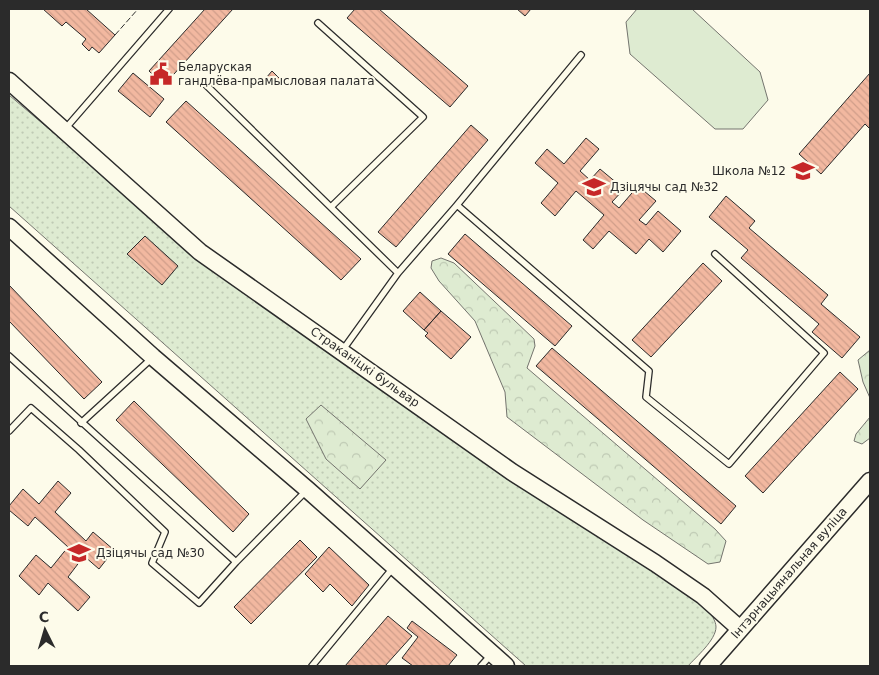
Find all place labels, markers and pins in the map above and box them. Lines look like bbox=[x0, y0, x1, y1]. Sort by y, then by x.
place label: Беларуская гандлёва-прамысловая палата bbox=[178, 60, 375, 88]
public building icon: Беларуская гандлёва-прамысловая палата bbox=[148, 61, 174, 87]
school or university icon: Школа №12 bbox=[790, 158, 816, 184]
place label: Школа №12 bbox=[712, 164, 786, 178]
school or university icon: Дзіцячы сад №32 bbox=[581, 174, 607, 200]
place label: Дзіцячы сад №32 bbox=[610, 180, 719, 194]
school or university icon: Дзіцячы сад №30 bbox=[66, 540, 92, 566]
place label: Дзіцячы сад №30 bbox=[96, 546, 205, 560]

